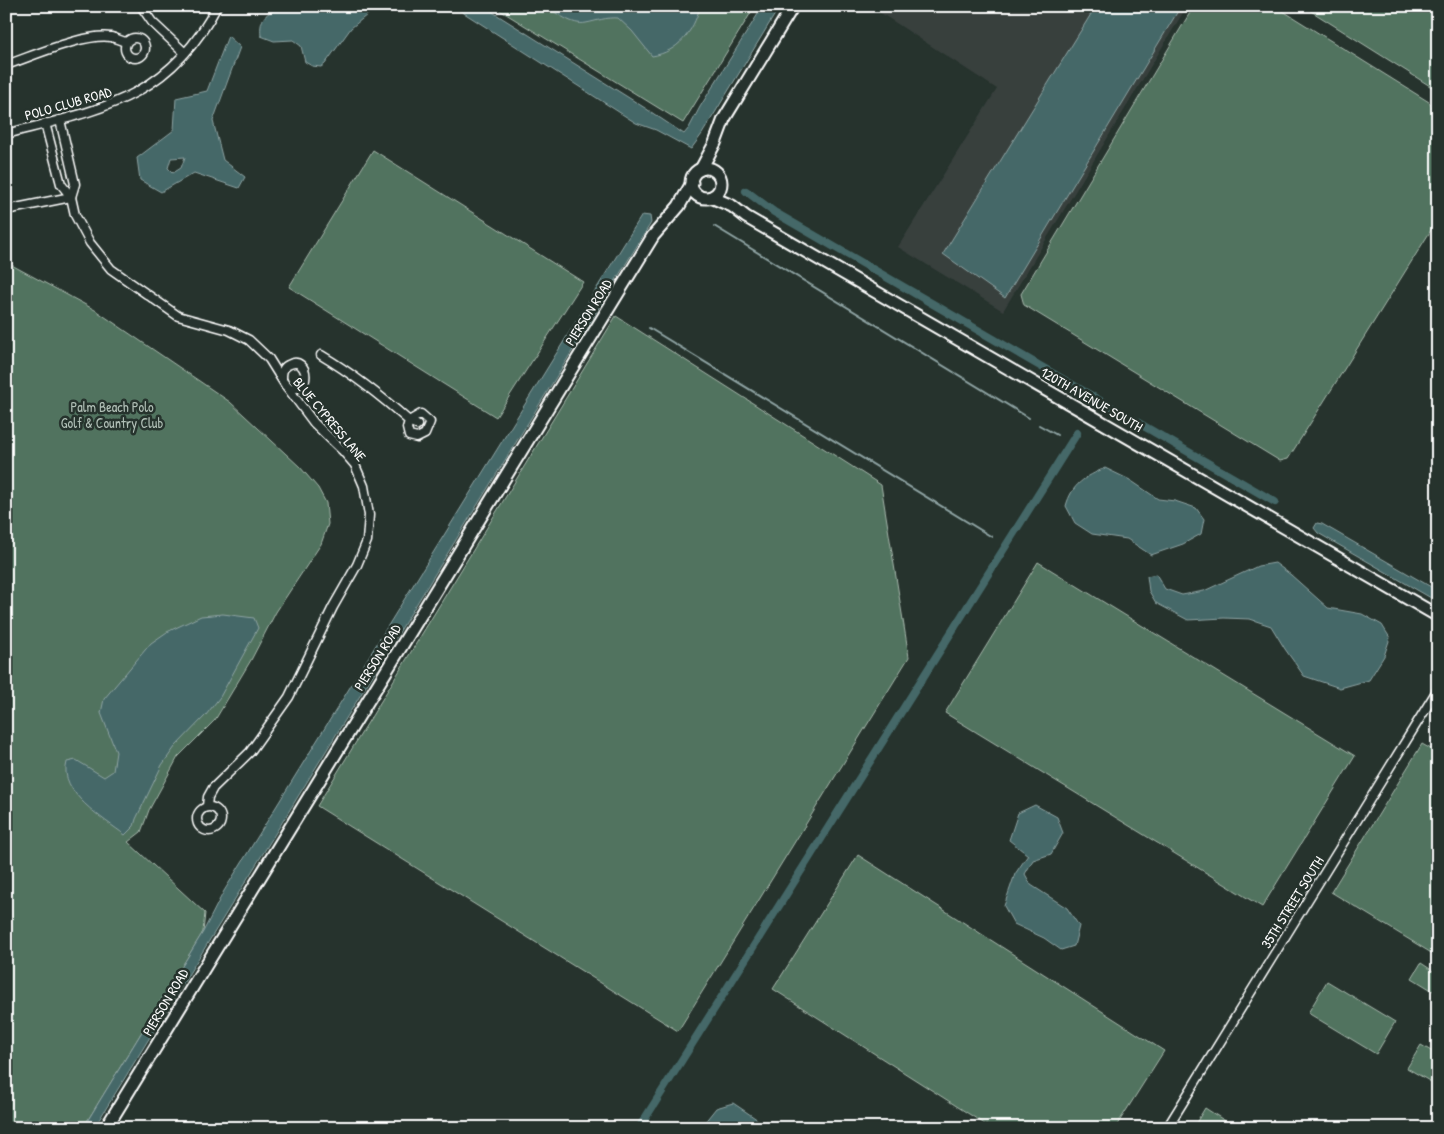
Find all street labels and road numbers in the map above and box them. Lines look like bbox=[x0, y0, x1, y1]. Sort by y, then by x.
street label: POLO CLUB ROAD bbox=[22, 81, 114, 124]
street label: PIERSON ROAD bbox=[560, 275, 616, 349]
street label: 120TH AVENUE SOUTH bbox=[1038, 362, 1147, 436]
street label: BLUE CYPRESS LANE bbox=[289, 373, 371, 465]
street label: PIERSON ROAD bbox=[349, 620, 405, 694]
street label: 35TH STREET SOUTH bbox=[1256, 852, 1328, 952]
street label: PIERSON ROAD bbox=[138, 965, 193, 1039]

